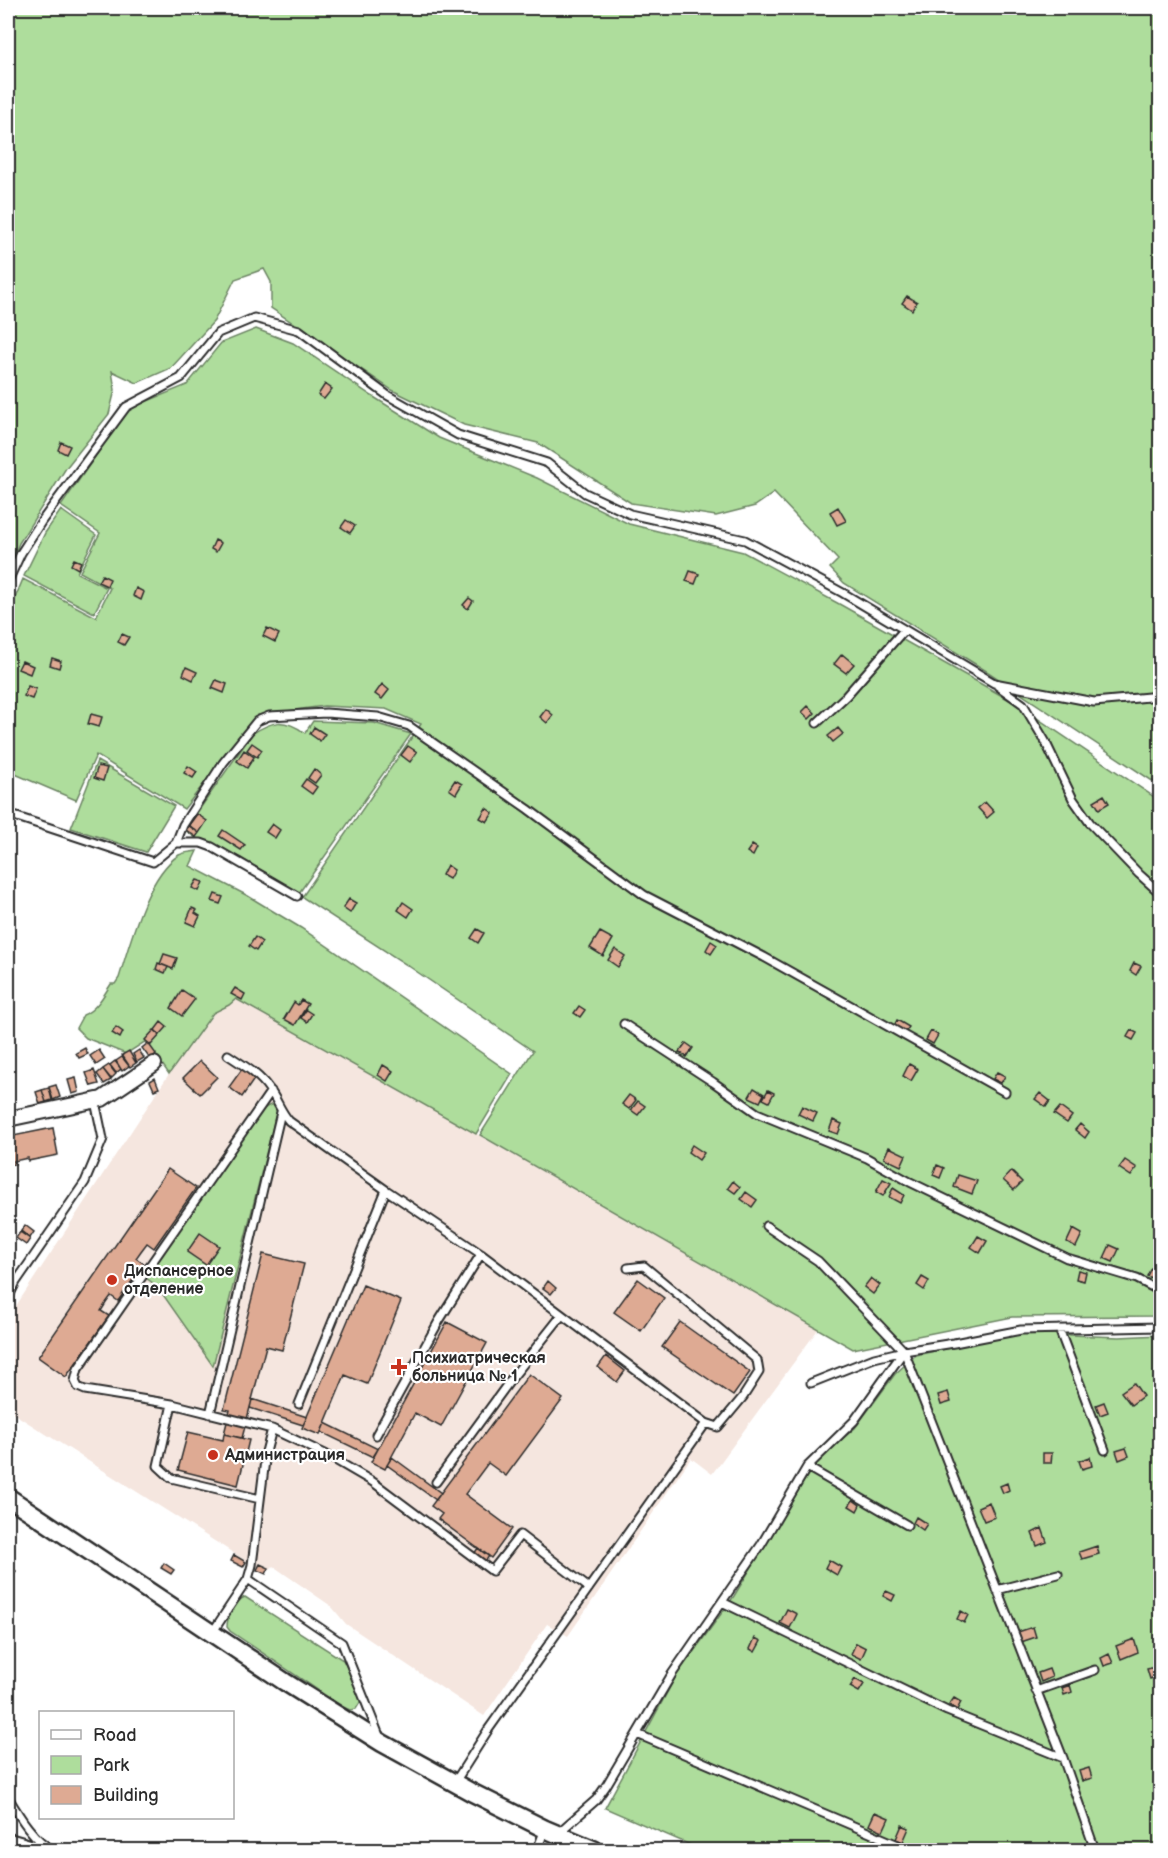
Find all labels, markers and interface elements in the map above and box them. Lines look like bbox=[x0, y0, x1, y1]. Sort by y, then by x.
place label: Диспансерное отделение bbox=[124, 1262, 234, 1299]
marker: Диспансерное отделение bbox=[105, 1273, 119, 1287]
place label: Психиатрическая больница № 1 bbox=[412, 1349, 546, 1386]
marker: Психиатрическая больница № 1 bbox=[390, 1358, 408, 1376]
place label: Администрация bbox=[224, 1446, 345, 1465]
marker: Администрация bbox=[206, 1448, 220, 1462]
legend bbox=[39, 1711, 234, 1819]
text: Road bbox=[93, 1725, 137, 1746]
text: Park bbox=[93, 1755, 129, 1776]
text: Building bbox=[93, 1785, 159, 1806]

